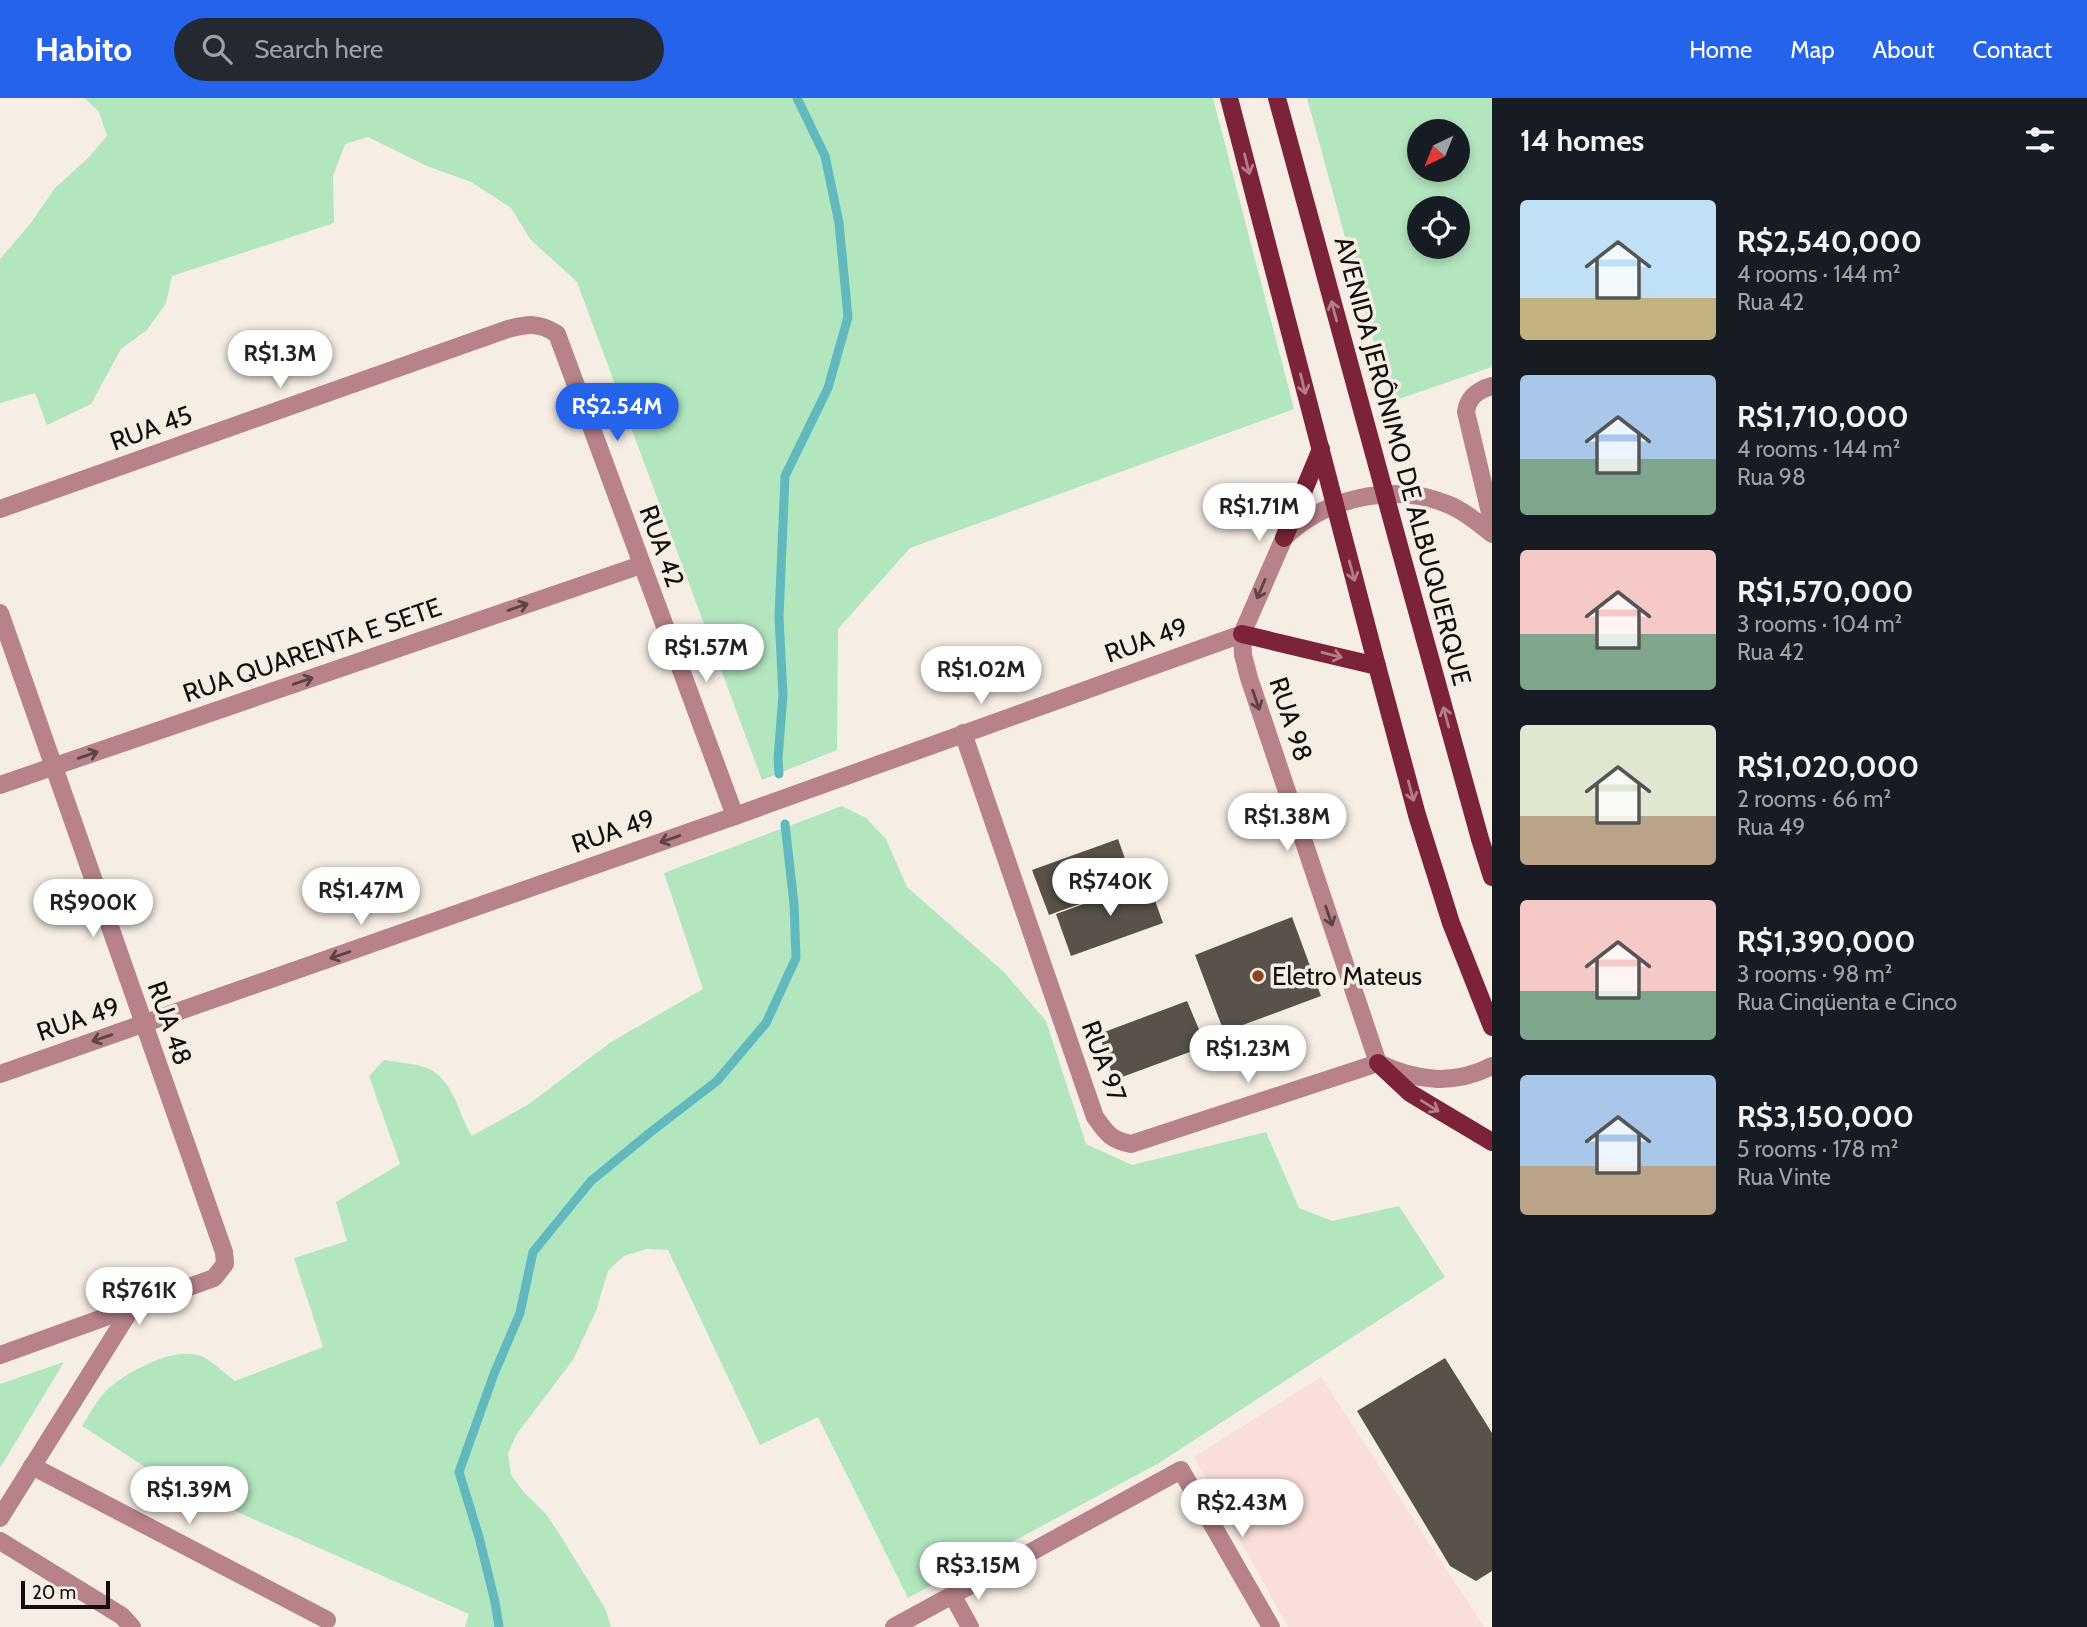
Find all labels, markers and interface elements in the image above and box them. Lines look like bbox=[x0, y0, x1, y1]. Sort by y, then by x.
search box bbox=[174, 18, 664, 81]
text: Habito bbox=[35, 29, 132, 69]
icon: search bbox=[198, 30, 236, 68]
text: Search here bbox=[254, 33, 383, 65]
text: Home bbox=[1689, 35, 1752, 64]
text: Map bbox=[1790, 35, 1835, 64]
text: About bbox=[1873, 35, 1935, 64]
text: Contact bbox=[1973, 35, 2052, 64]
north arrow bbox=[1407, 119, 1470, 182]
map controls bbox=[1407, 119, 1470, 259]
icon: filters bbox=[2021, 121, 2059, 159]
text: 14 homes bbox=[1520, 122, 1644, 159]
one-way arrow bbox=[1241, 153, 1254, 175]
button: locate bbox=[1407, 196, 1470, 259]
text: R$2,540,000 bbox=[1737, 223, 1922, 260]
icon: home bbox=[1576, 228, 1660, 312]
street label: AVENIDA JERÔNIMO DE ALBUQUERQUE bbox=[1328, 233, 1478, 689]
text: 4 rooms · 144 m² bbox=[1737, 260, 1900, 288]
text: Rua 42 bbox=[1737, 288, 1804, 316]
one-way arrow bbox=[1327, 300, 1340, 323]
pin: R$1.3M bbox=[223, 330, 337, 390]
text: R$1.3M bbox=[244, 339, 316, 367]
one-way arrow bbox=[1297, 373, 1310, 395]
pin: R$2.54M bbox=[552, 384, 682, 443]
text: R$2.54M bbox=[572, 392, 662, 420]
street label: RUA 45 bbox=[106, 398, 196, 458]
text: R$1,710,000 bbox=[1737, 398, 1909, 435]
icon: home bbox=[1576, 403, 1660, 487]
text: 4 rooms · 144 m² bbox=[1737, 435, 1900, 463]
text: Rua 98 bbox=[1737, 463, 1806, 491]
pin: R$1.71M bbox=[1194, 484, 1324, 543]
text: R$1.71M bbox=[1219, 492, 1299, 520]
street label: RUA 42 bbox=[632, 501, 692, 591]
one-way arrow bbox=[1346, 559, 1359, 582]
text: R$1,570,000 bbox=[1737, 573, 1913, 610]
one-way arrow bbox=[1254, 578, 1267, 599]
icon: home bbox=[1576, 578, 1660, 662]
street label: RUA QUARENTA E SETE bbox=[179, 591, 445, 709]
one-way arrow bbox=[507, 600, 529, 613]
street label: RUA 49 bbox=[1100, 610, 1192, 670]
text: 3 rooms · 104 m² bbox=[1737, 610, 1902, 638]
pin: R$1.57M bbox=[641, 624, 771, 684]
text: R$1.57M bbox=[664, 633, 748, 661]
text: Rua 42 bbox=[1737, 638, 1804, 666]
pin: R$1.02M bbox=[916, 646, 1046, 706]
one-way arrow bbox=[1320, 649, 1343, 662]
text: R$1.02M bbox=[937, 655, 1025, 683]
street label: RUA 98 bbox=[1262, 673, 1320, 765]
one-way arrow bbox=[291, 674, 313, 686]
one-way arrow bbox=[1251, 688, 1263, 710]
one-way arrow bbox=[1439, 706, 1452, 728]
one-way arrow bbox=[76, 748, 98, 760]
text: R$1,020,000 bbox=[1737, 748, 1919, 785]
icon: home bbox=[1576, 753, 1660, 837]
one-way arrow bbox=[1405, 780, 1418, 802]
text: 2 rooms · 66 m² bbox=[1737, 785, 1891, 813]
pin: R$1.38M bbox=[1222, 794, 1352, 853]
street label: RUA 49 bbox=[567, 802, 659, 860]
text: R$1.38M bbox=[1244, 802, 1330, 830]
text: Rua 49 bbox=[1737, 813, 1805, 841]
one-way arrow bbox=[660, 834, 682, 846]
pin: R$740K bbox=[1053, 858, 1167, 918]
text: R$740K bbox=[1068, 867, 1152, 895]
pin: R$1.47M bbox=[296, 868, 426, 927]
text: R$1.47M bbox=[318, 876, 404, 904]
pin: R$900K bbox=[36, 880, 150, 939]
text: R$900K bbox=[49, 888, 137, 916]
one-way arrow bbox=[1323, 904, 1336, 926]
text: R$1,390,000 bbox=[1737, 923, 1915, 960]
icon: home bbox=[1576, 928, 1660, 1012]
one-way arrow bbox=[330, 950, 352, 962]
place label: Eletro Mateus bbox=[1272, 960, 1422, 992]
text: 3 rooms · 98 m² bbox=[1737, 960, 1892, 988]
marker: Eletro Mateus bbox=[1250, 968, 1266, 984]
street label: RUA 48 bbox=[141, 977, 199, 1069]
text: Rua Cinqüenta e Cinco bbox=[1737, 988, 1957, 1016]
street label: RUA 49 bbox=[32, 990, 124, 1048]
street label: RUA 97 bbox=[1075, 1016, 1133, 1106]
pin: R$1.23M bbox=[1183, 1026, 1313, 1085]
one-way arrow bbox=[92, 1033, 114, 1045]
text: R$1.23M bbox=[1205, 1034, 1291, 1062]
text: R$3,150,000 bbox=[1737, 1098, 1914, 1135]
one-way arrow bbox=[1420, 1100, 1440, 1114]
icon: home bbox=[1576, 1103, 1660, 1187]
text: 5 rooms · 178 m² bbox=[1737, 1135, 1898, 1163]
text: Rua Vinte bbox=[1737, 1163, 1831, 1191]
pin: R$761K bbox=[82, 1268, 196, 1327]
text: R$761K bbox=[102, 1276, 176, 1304]
pin: R$1.39M bbox=[124, 1466, 254, 1526]
text: R$1.39M bbox=[146, 1475, 232, 1503]
pin: R$2.43M bbox=[1177, 1480, 1307, 1539]
text: R$2.43M bbox=[1197, 1488, 1287, 1516]
pin: R$3.15M bbox=[913, 1542, 1043, 1602]
text: R$3.15M bbox=[936, 1551, 1020, 1579]
scale bar bbox=[21, 1578, 110, 1610]
text: 20 m bbox=[32, 1581, 76, 1604]

